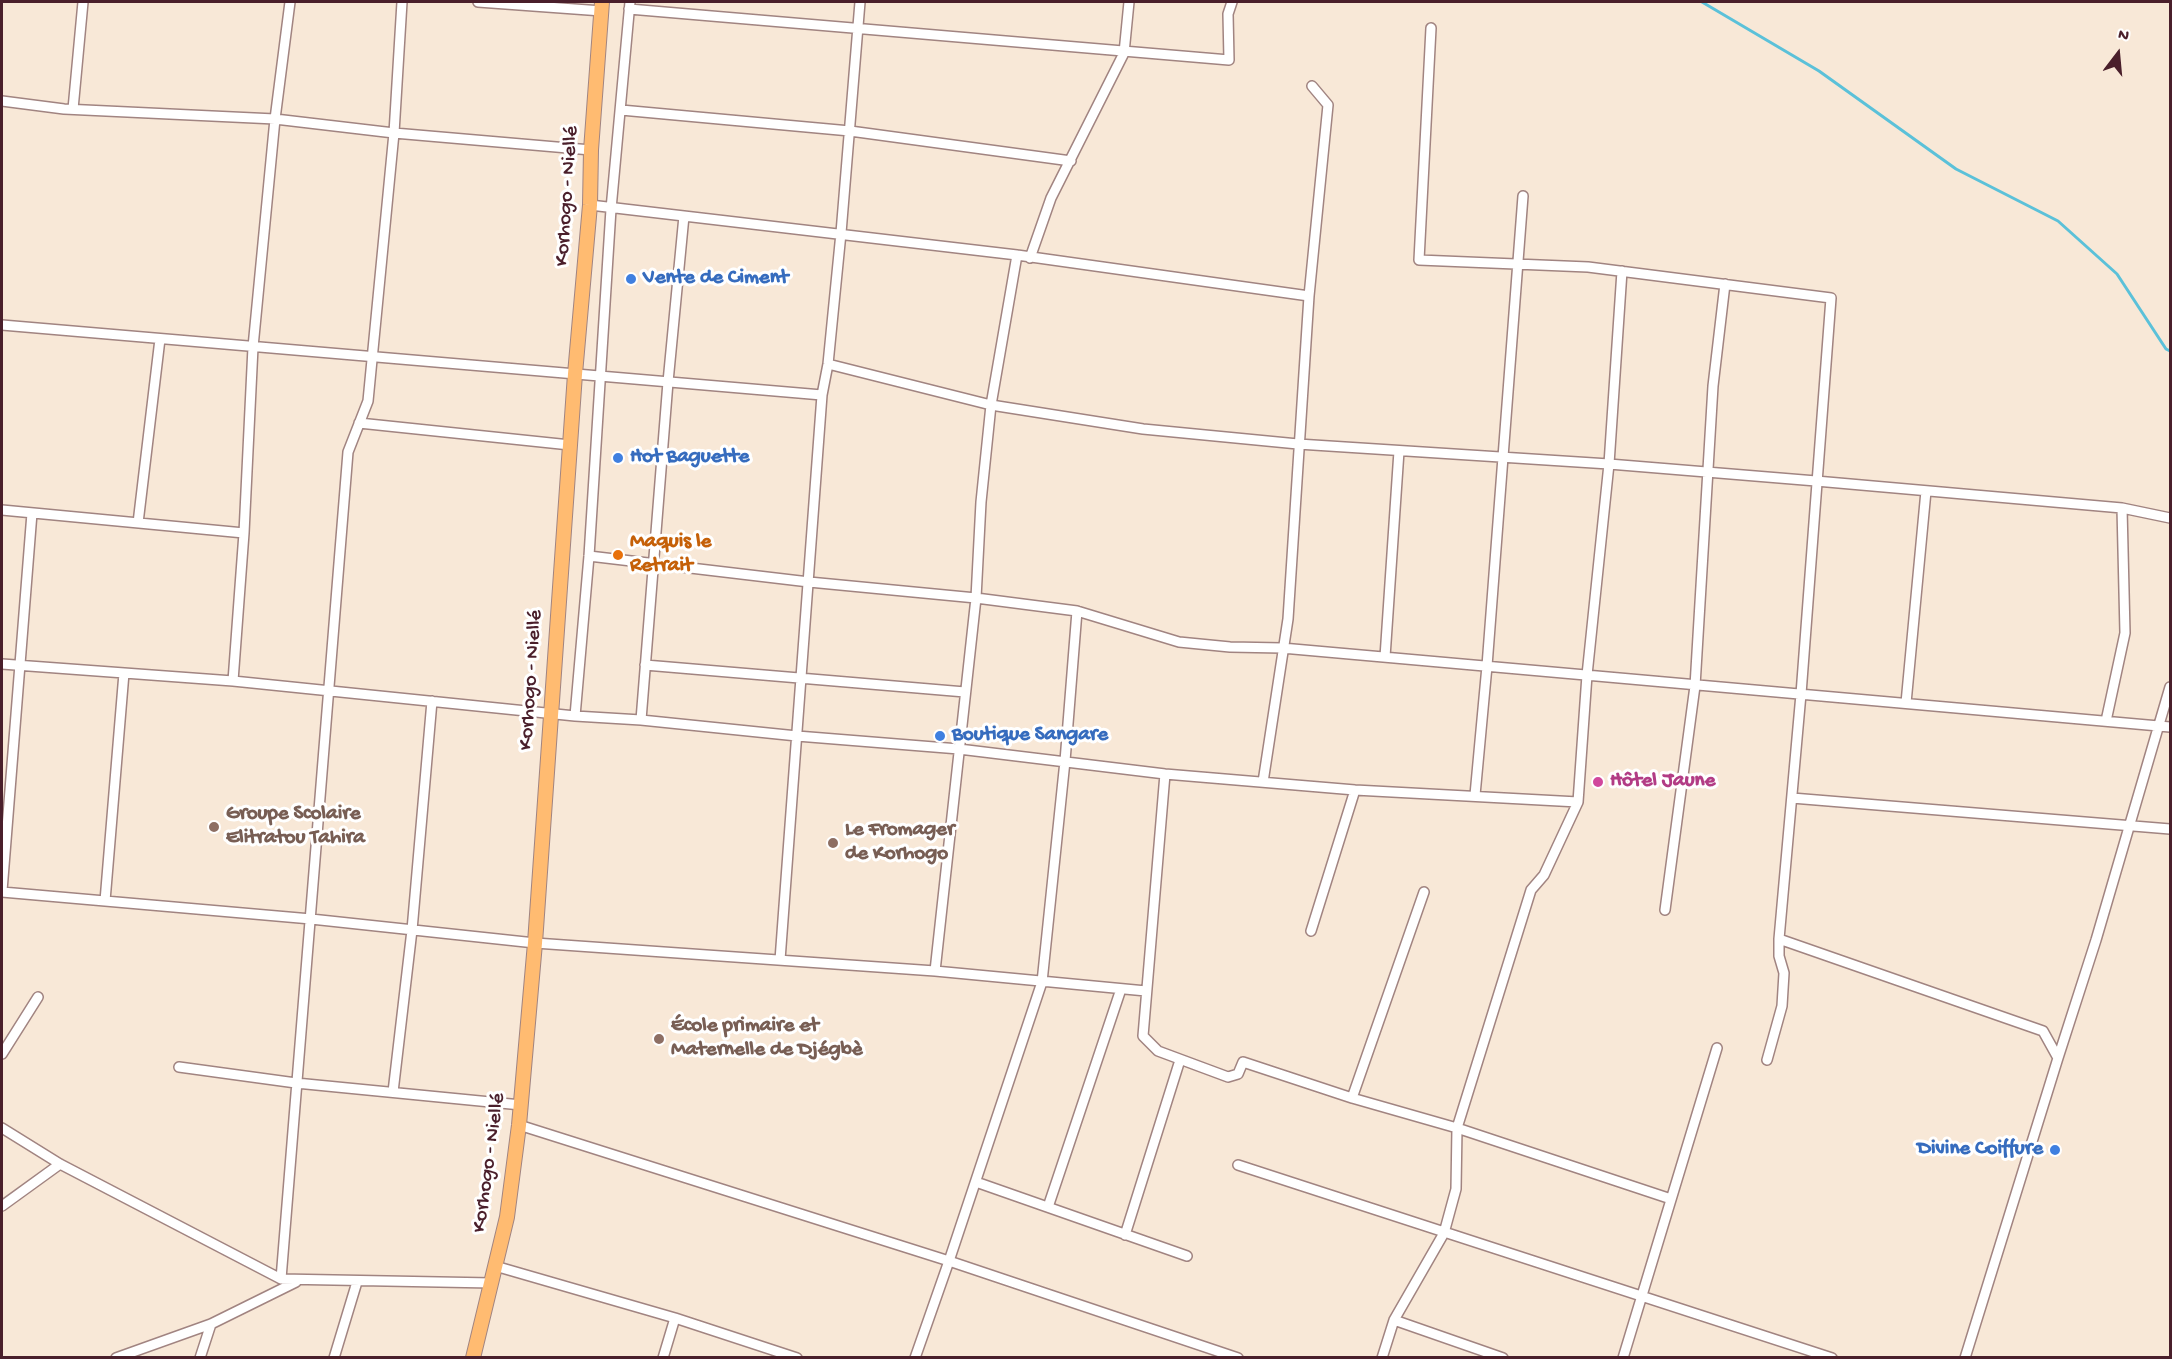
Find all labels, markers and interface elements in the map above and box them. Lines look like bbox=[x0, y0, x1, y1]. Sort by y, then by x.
north arrow bbox=[2088, 24, 2148, 84]
text: N bbox=[2115, 26, 2131, 47]
street label: Korhogo - Niellé bbox=[551, 125, 585, 267]
place label: Vente de Ciment bbox=[643, 266, 788, 292]
marker: Vente de Ciment bbox=[624, 272, 638, 286]
place label: Hot Baguette bbox=[630, 445, 749, 471]
marker: Hot Baguette bbox=[611, 451, 625, 465]
place label: Maquis le Retrait bbox=[630, 530, 711, 580]
marker: Maquis le Retrait bbox=[611, 548, 625, 562]
street label: Korhogo - Niellé bbox=[515, 609, 549, 751]
place label: Boutique Sangare bbox=[952, 723, 1108, 749]
marker: Boutique Sangare bbox=[933, 729, 947, 743]
place label: Hôtel Jaune bbox=[1610, 769, 1715, 795]
marker: Hôtel Jaune bbox=[1591, 775, 1605, 789]
place label: Groupe Scolaire Elitratou Tahira bbox=[226, 802, 365, 852]
place label: Le Fromager de Korhogo bbox=[845, 818, 954, 868]
marker: Groupe Scolaire Elitratou Tahira bbox=[207, 820, 221, 834]
marker: Le Fromager de Korhogo bbox=[826, 836, 840, 850]
place label: École primaire et Maternelle de Djégbè bbox=[671, 1014, 863, 1064]
marker: École primaire et Maternelle de Djégbè bbox=[652, 1032, 666, 1046]
street label: Korhogo - Niellé bbox=[468, 1092, 512, 1234]
place label: Divine Coiffure bbox=[1917, 1137, 2043, 1163]
marker: Divine Coiffure bbox=[2048, 1143, 2062, 1157]

